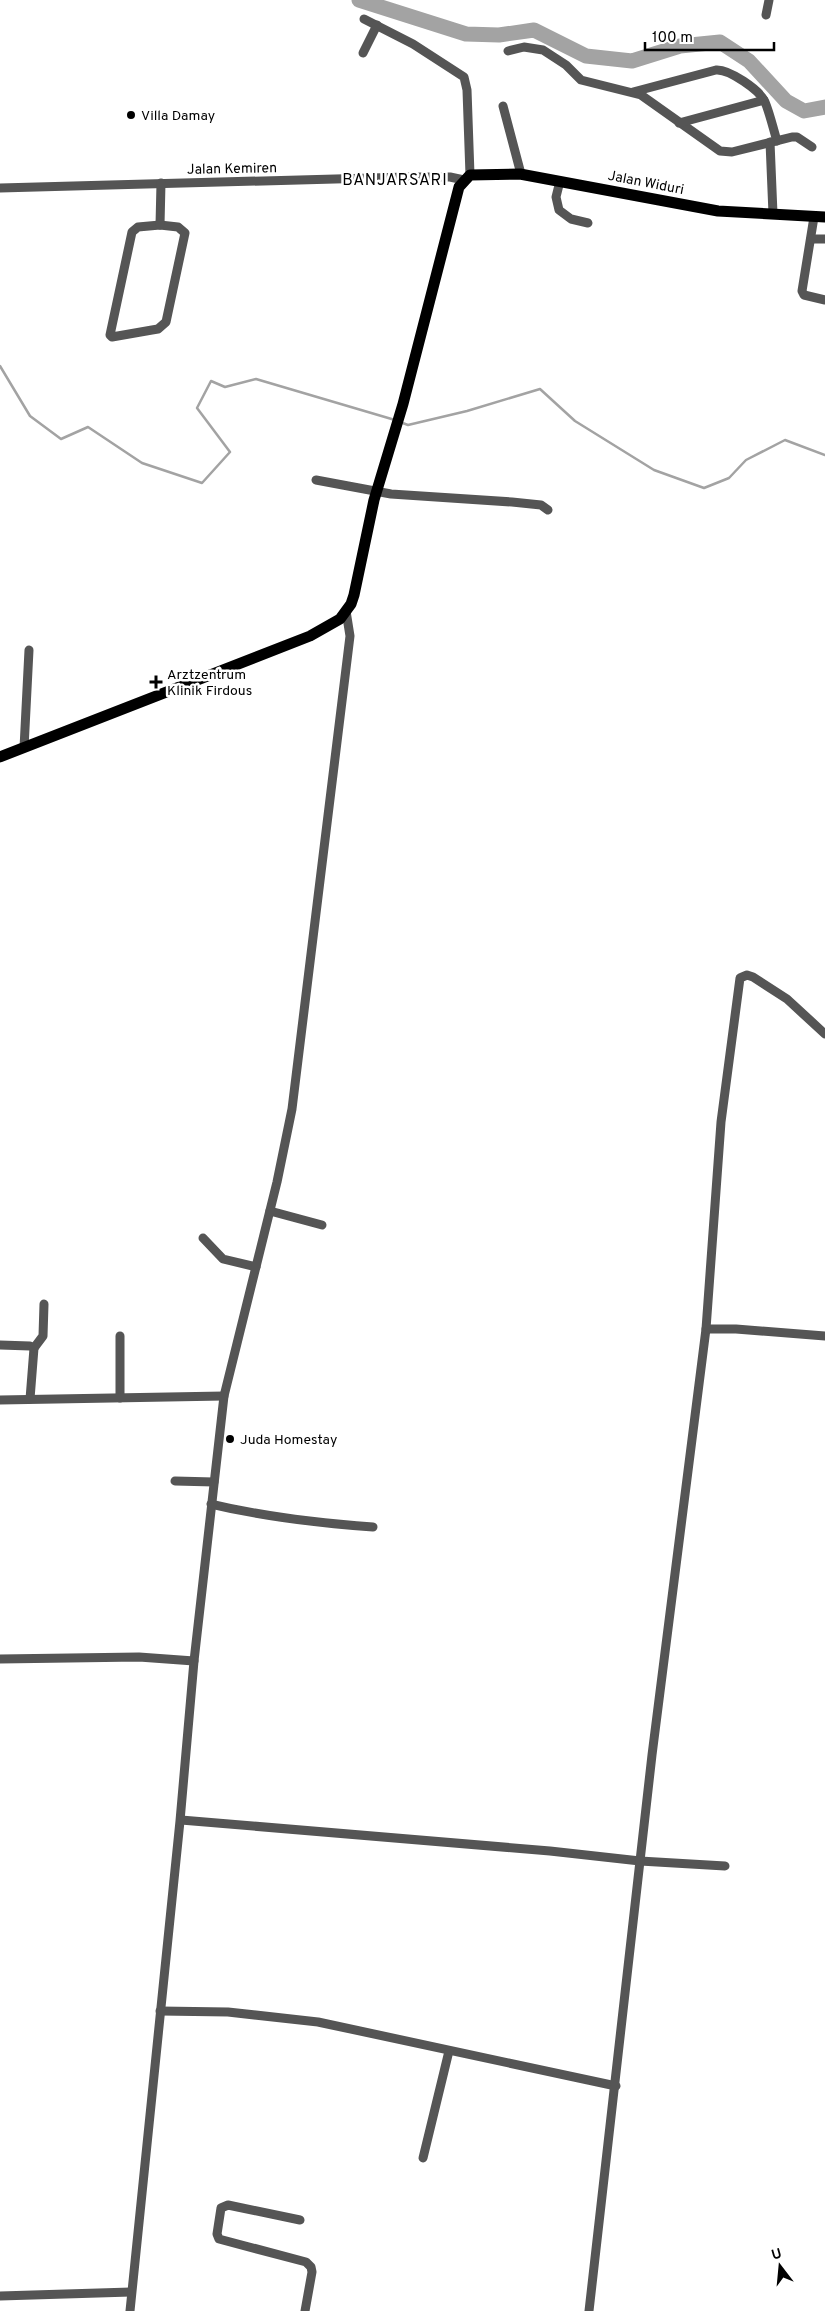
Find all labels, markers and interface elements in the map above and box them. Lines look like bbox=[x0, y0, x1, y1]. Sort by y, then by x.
scale bar bbox=[645, 20, 774, 52]
text: 100 m bbox=[652, 29, 693, 48]
place label: Villa Damay bbox=[141, 108, 215, 125]
marker: Villa Damay bbox=[125, 109, 137, 121]
street label: Jalan Kemiren bbox=[187, 160, 277, 179]
street label: Jalan Widuri bbox=[606, 168, 685, 199]
district label: BANJARSARI bbox=[342, 171, 448, 191]
place label: Arztzentrum Klinik Firdous bbox=[167, 667, 252, 700]
marker: Arztzentrum Klinik Firdous bbox=[149, 675, 163, 689]
place label: Juda Homestay bbox=[240, 1432, 337, 1449]
marker: Juda Homestay bbox=[224, 1433, 236, 1445]
north arrow bbox=[755, 2241, 805, 2291]
text: U bbox=[770, 2245, 784, 2264]

